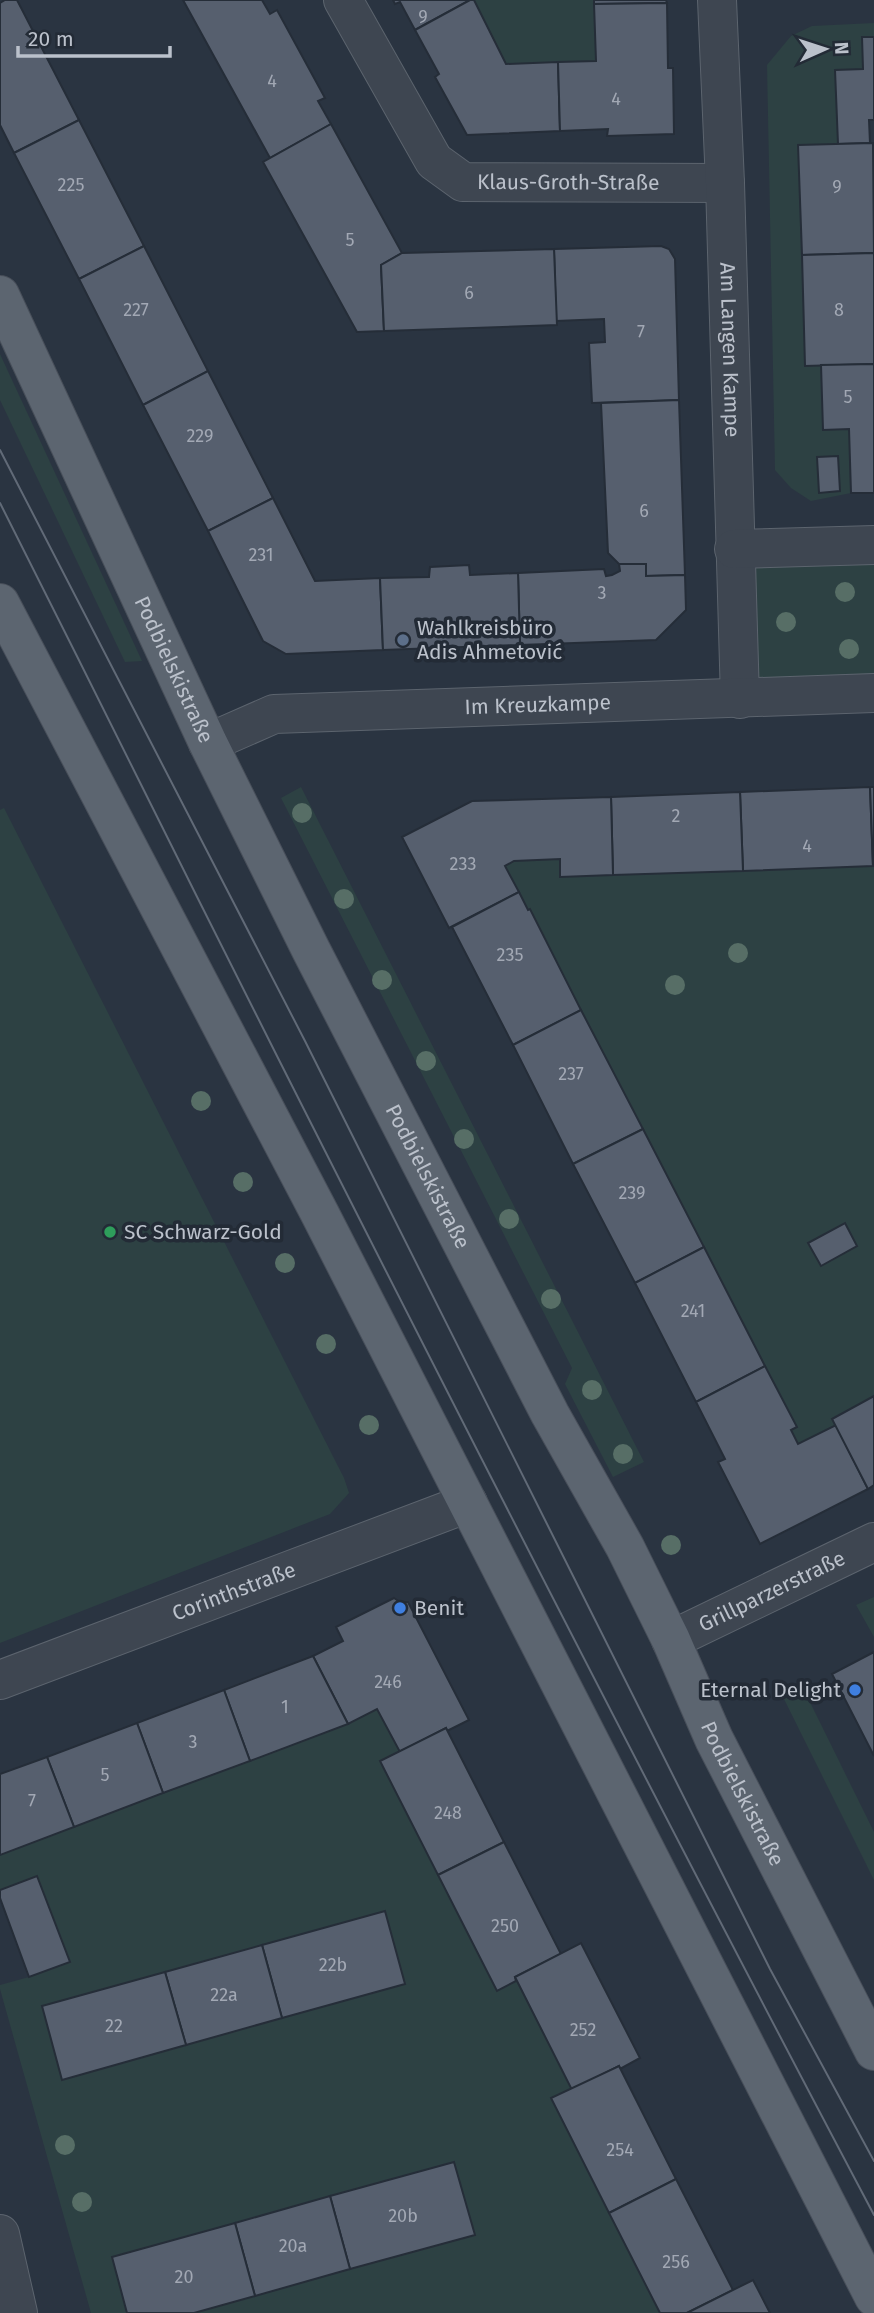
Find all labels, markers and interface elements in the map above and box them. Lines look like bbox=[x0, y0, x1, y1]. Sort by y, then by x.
house number: 9 bbox=[418, 6, 428, 28]
scale bar bbox=[18, 14, 170, 58]
north arrow bbox=[790, 14, 860, 84]
text: 20 m bbox=[28, 26, 74, 52]
text: N bbox=[830, 41, 853, 55]
house number: 4 bbox=[267, 70, 277, 92]
house number: 4 bbox=[611, 88, 621, 110]
street label: Klaus-Groth-Straße bbox=[477, 169, 660, 196]
house number: 225 bbox=[58, 174, 84, 196]
house number: 9 bbox=[832, 176, 842, 198]
house number: 5 bbox=[345, 229, 355, 251]
street label: Am Langen Kampe bbox=[714, 262, 745, 438]
house number: 6 bbox=[464, 282, 474, 304]
house number: 227 bbox=[123, 299, 149, 321]
house number: 8 bbox=[834, 299, 844, 321]
house number: 7 bbox=[637, 321, 645, 343]
house number: 5 bbox=[843, 386, 853, 408]
house number: 229 bbox=[186, 425, 214, 447]
house number: 6 bbox=[639, 500, 649, 522]
house number: 231 bbox=[248, 544, 274, 566]
house number: 3 bbox=[598, 582, 606, 604]
street label: Podbielskistraße bbox=[129, 592, 219, 747]
place label: Wahlkreisbüro Adis Ahmetović bbox=[417, 615, 562, 665]
marker: Wahlkreisbüro Adis Ahmetović bbox=[395, 632, 411, 648]
street label: Im Kreuzkampe bbox=[464, 689, 611, 720]
house number: 2 bbox=[672, 805, 681, 827]
house number: 4 bbox=[802, 835, 812, 857]
house number: 233 bbox=[450, 853, 476, 875]
house number: 235 bbox=[497, 944, 523, 966]
house number: 237 bbox=[558, 1063, 584, 1085]
street label: Podbielskistraße bbox=[380, 1100, 476, 1253]
house number: 239 bbox=[618, 1182, 646, 1204]
place label: SC Schwarz-Gold bbox=[124, 1219, 282, 1245]
marker: SC Schwarz-Gold bbox=[102, 1224, 118, 1240]
house number: 241 bbox=[681, 1300, 705, 1322]
street label: Grillparzerstraße bbox=[694, 1545, 849, 1638]
street label: Corinthstraße bbox=[168, 1556, 299, 1627]
place label: Benit bbox=[414, 1595, 464, 1621]
marker: Benit bbox=[392, 1600, 408, 1616]
house number: 246 bbox=[374, 1671, 402, 1693]
place label: Eternal Delight bbox=[700, 1677, 841, 1703]
marker: Eternal Delight bbox=[847, 1682, 863, 1698]
house number: 1 bbox=[281, 1696, 289, 1718]
street label: Podbielskistraße bbox=[695, 1717, 790, 1870]
house number: 3 bbox=[189, 1731, 197, 1753]
house number: 5 bbox=[100, 1764, 110, 1786]
house number: 7 bbox=[28, 1790, 36, 1812]
house number: 248 bbox=[434, 1802, 462, 1824]
house number: 250 bbox=[491, 1915, 519, 1937]
house number: 22b bbox=[319, 1954, 347, 1976]
house number: 22a bbox=[210, 1984, 238, 2006]
house number: 22 bbox=[105, 2015, 123, 2037]
house number: 252 bbox=[570, 2019, 596, 2041]
house number: 254 bbox=[606, 2139, 634, 2161]
house number: 20b bbox=[388, 2205, 418, 2227]
house number: 20a bbox=[279, 2235, 307, 2257]
house number: 256 bbox=[662, 2251, 690, 2273]
house number: 20 bbox=[175, 2266, 193, 2288]

